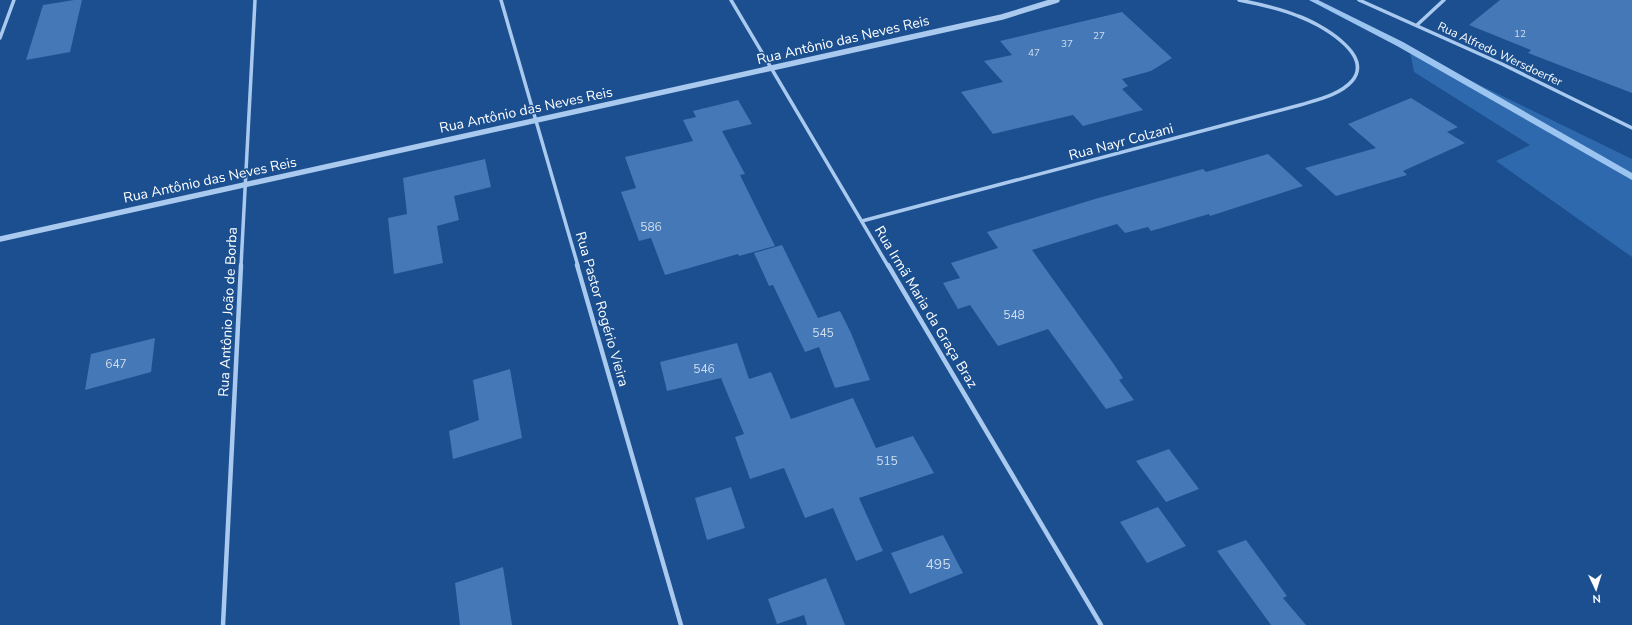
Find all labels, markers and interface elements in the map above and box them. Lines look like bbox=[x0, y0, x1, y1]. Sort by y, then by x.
street label: Rua Antônio das Neves Reis bbox=[755, 11, 932, 69]
street label: Rua Alfredo Wersdoerfer bbox=[1435, 18, 1566, 90]
house number: 12 bbox=[1514, 27, 1526, 41]
house number: 27 bbox=[1093, 29, 1105, 43]
house number: 37 bbox=[1061, 37, 1073, 51]
house number: 47 bbox=[1028, 46, 1040, 60]
street label: Rua Antônio das Neves Reis bbox=[438, 82, 615, 138]
street label: Rua Nayr Colzani bbox=[1067, 119, 1175, 165]
street label: Rua Antônio das Neves Reis bbox=[122, 152, 299, 208]
house number: 586 bbox=[640, 219, 662, 235]
street label: Rua Irmã Maria da Graça Braz bbox=[870, 222, 982, 392]
street label: Rua Antônio João de Borba bbox=[214, 227, 242, 397]
street label: Rua Pastor Rogério Vieira bbox=[571, 229, 633, 389]
house number: 548 bbox=[1003, 307, 1025, 323]
house number: 545 bbox=[812, 325, 834, 341]
house number: 647 bbox=[105, 356, 127, 372]
house number: 546 bbox=[693, 361, 715, 377]
house number: 515 bbox=[876, 453, 898, 469]
house number: 495 bbox=[925, 555, 951, 574]
north arrow bbox=[1576, 569, 1616, 609]
text: N bbox=[1592, 591, 1601, 606]

